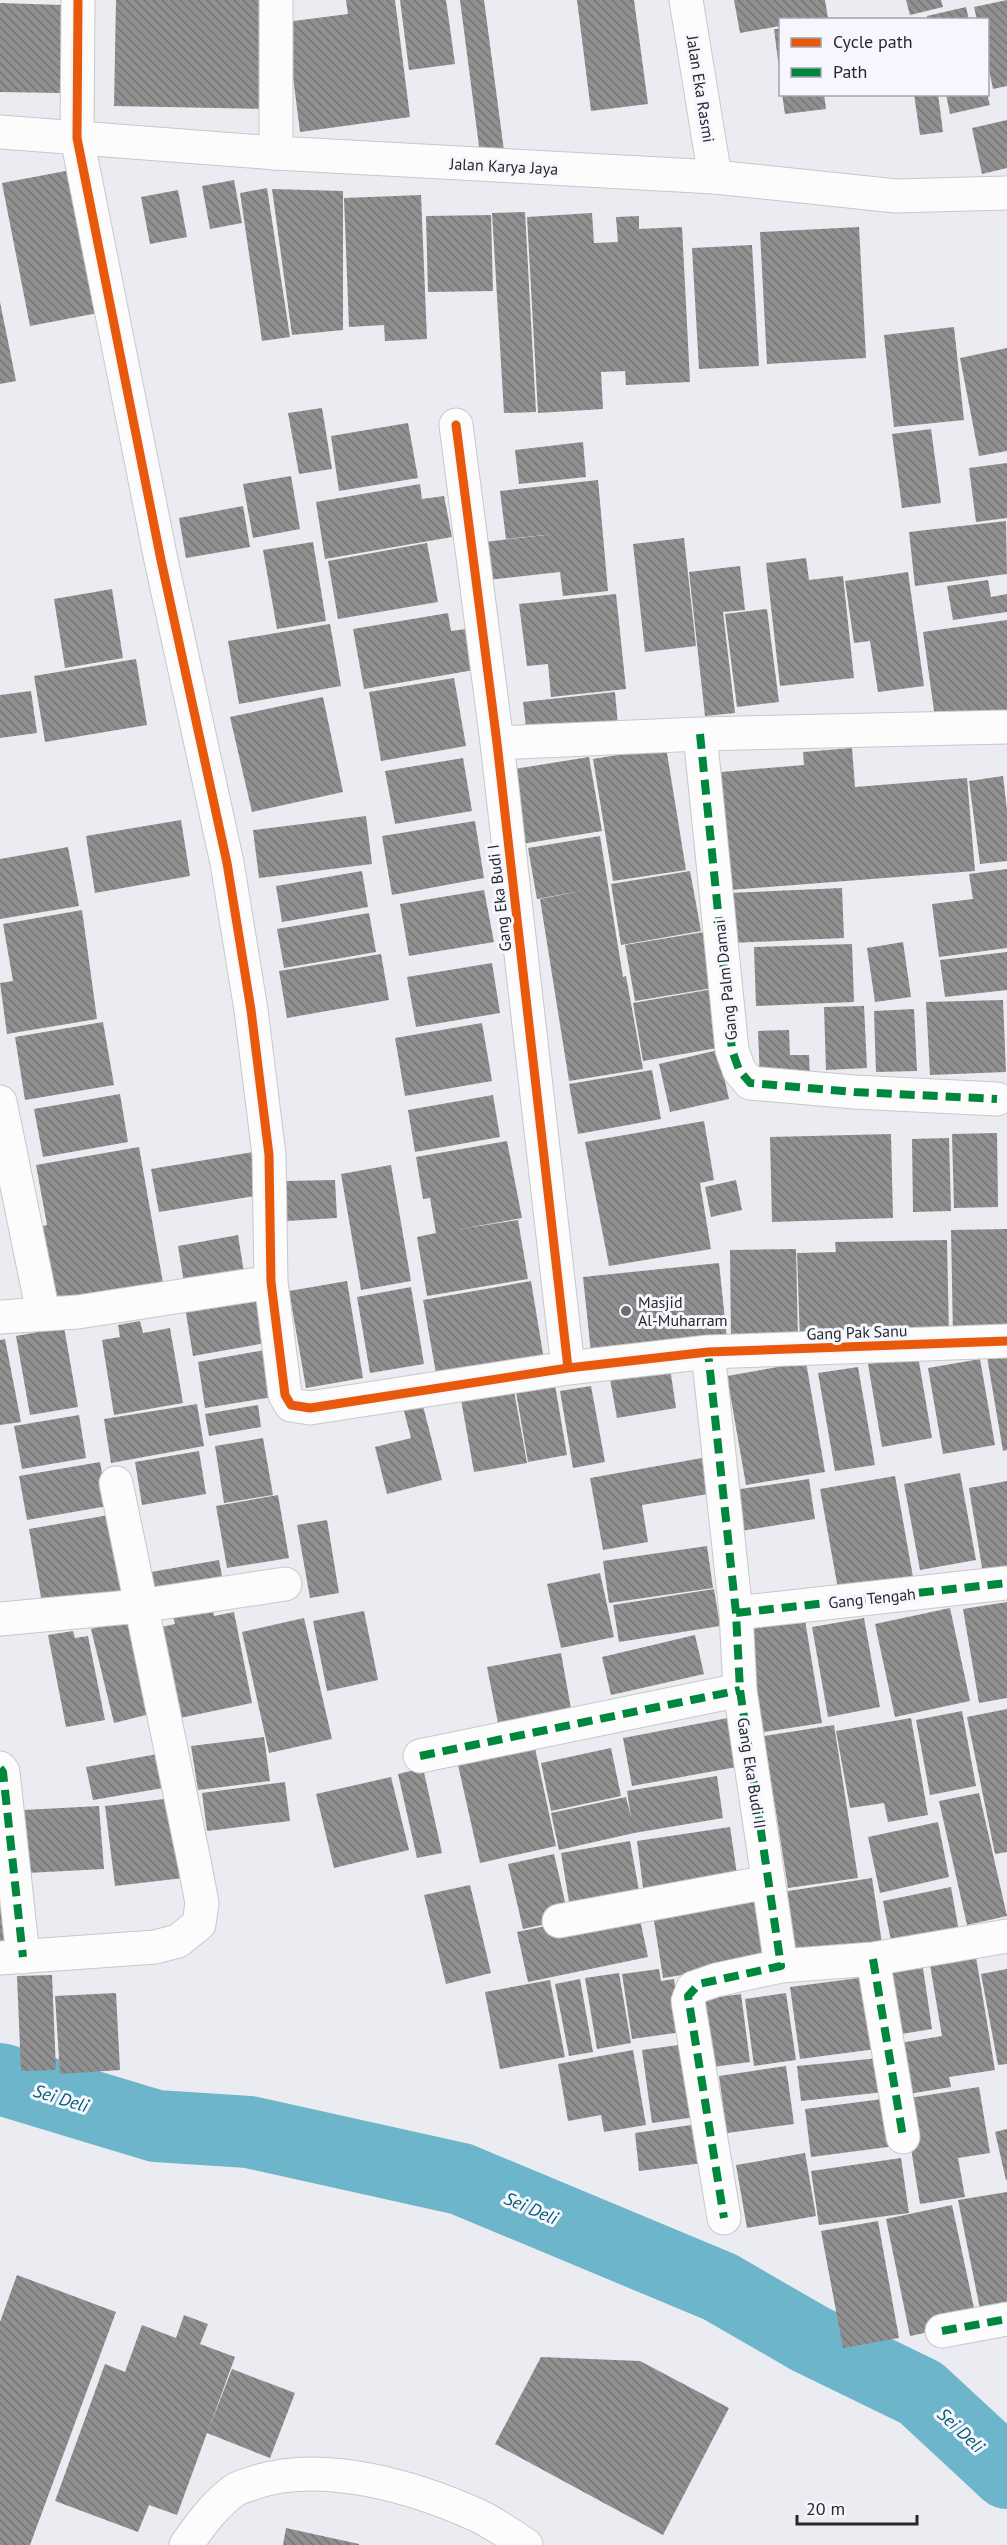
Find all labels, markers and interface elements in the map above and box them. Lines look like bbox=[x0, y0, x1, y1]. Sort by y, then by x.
legend bbox=[779, 18, 989, 96]
text: Cycle path bbox=[833, 30, 913, 53]
street label: Jalan Eka Rasmi bbox=[683, 33, 719, 144]
text: Path bbox=[833, 60, 867, 83]
street label: Jalan Karya Jaya bbox=[448, 153, 559, 179]
street label: Gang Eka Budi I bbox=[483, 843, 515, 953]
street label: Gang Palm Damai bbox=[709, 919, 741, 1041]
place label: Masjid Al-Muharram bbox=[638, 1292, 728, 1330]
marker: Masjid Al-Muharram bbox=[619, 1304, 633, 1318]
street label: Gang Pak Sanu bbox=[806, 1320, 908, 1344]
street label: Gang Tengah bbox=[827, 1583, 917, 1613]
street label: Gang Eka Budi II bbox=[733, 1716, 771, 1830]
water label: Sei Deli bbox=[31, 2079, 92, 2118]
water label: Sei Deli bbox=[501, 2186, 562, 2230]
water label: Sei Deli bbox=[933, 2403, 990, 2458]
scale bar bbox=[797, 2488, 917, 2526]
text: 20 m bbox=[806, 2497, 845, 2520]

